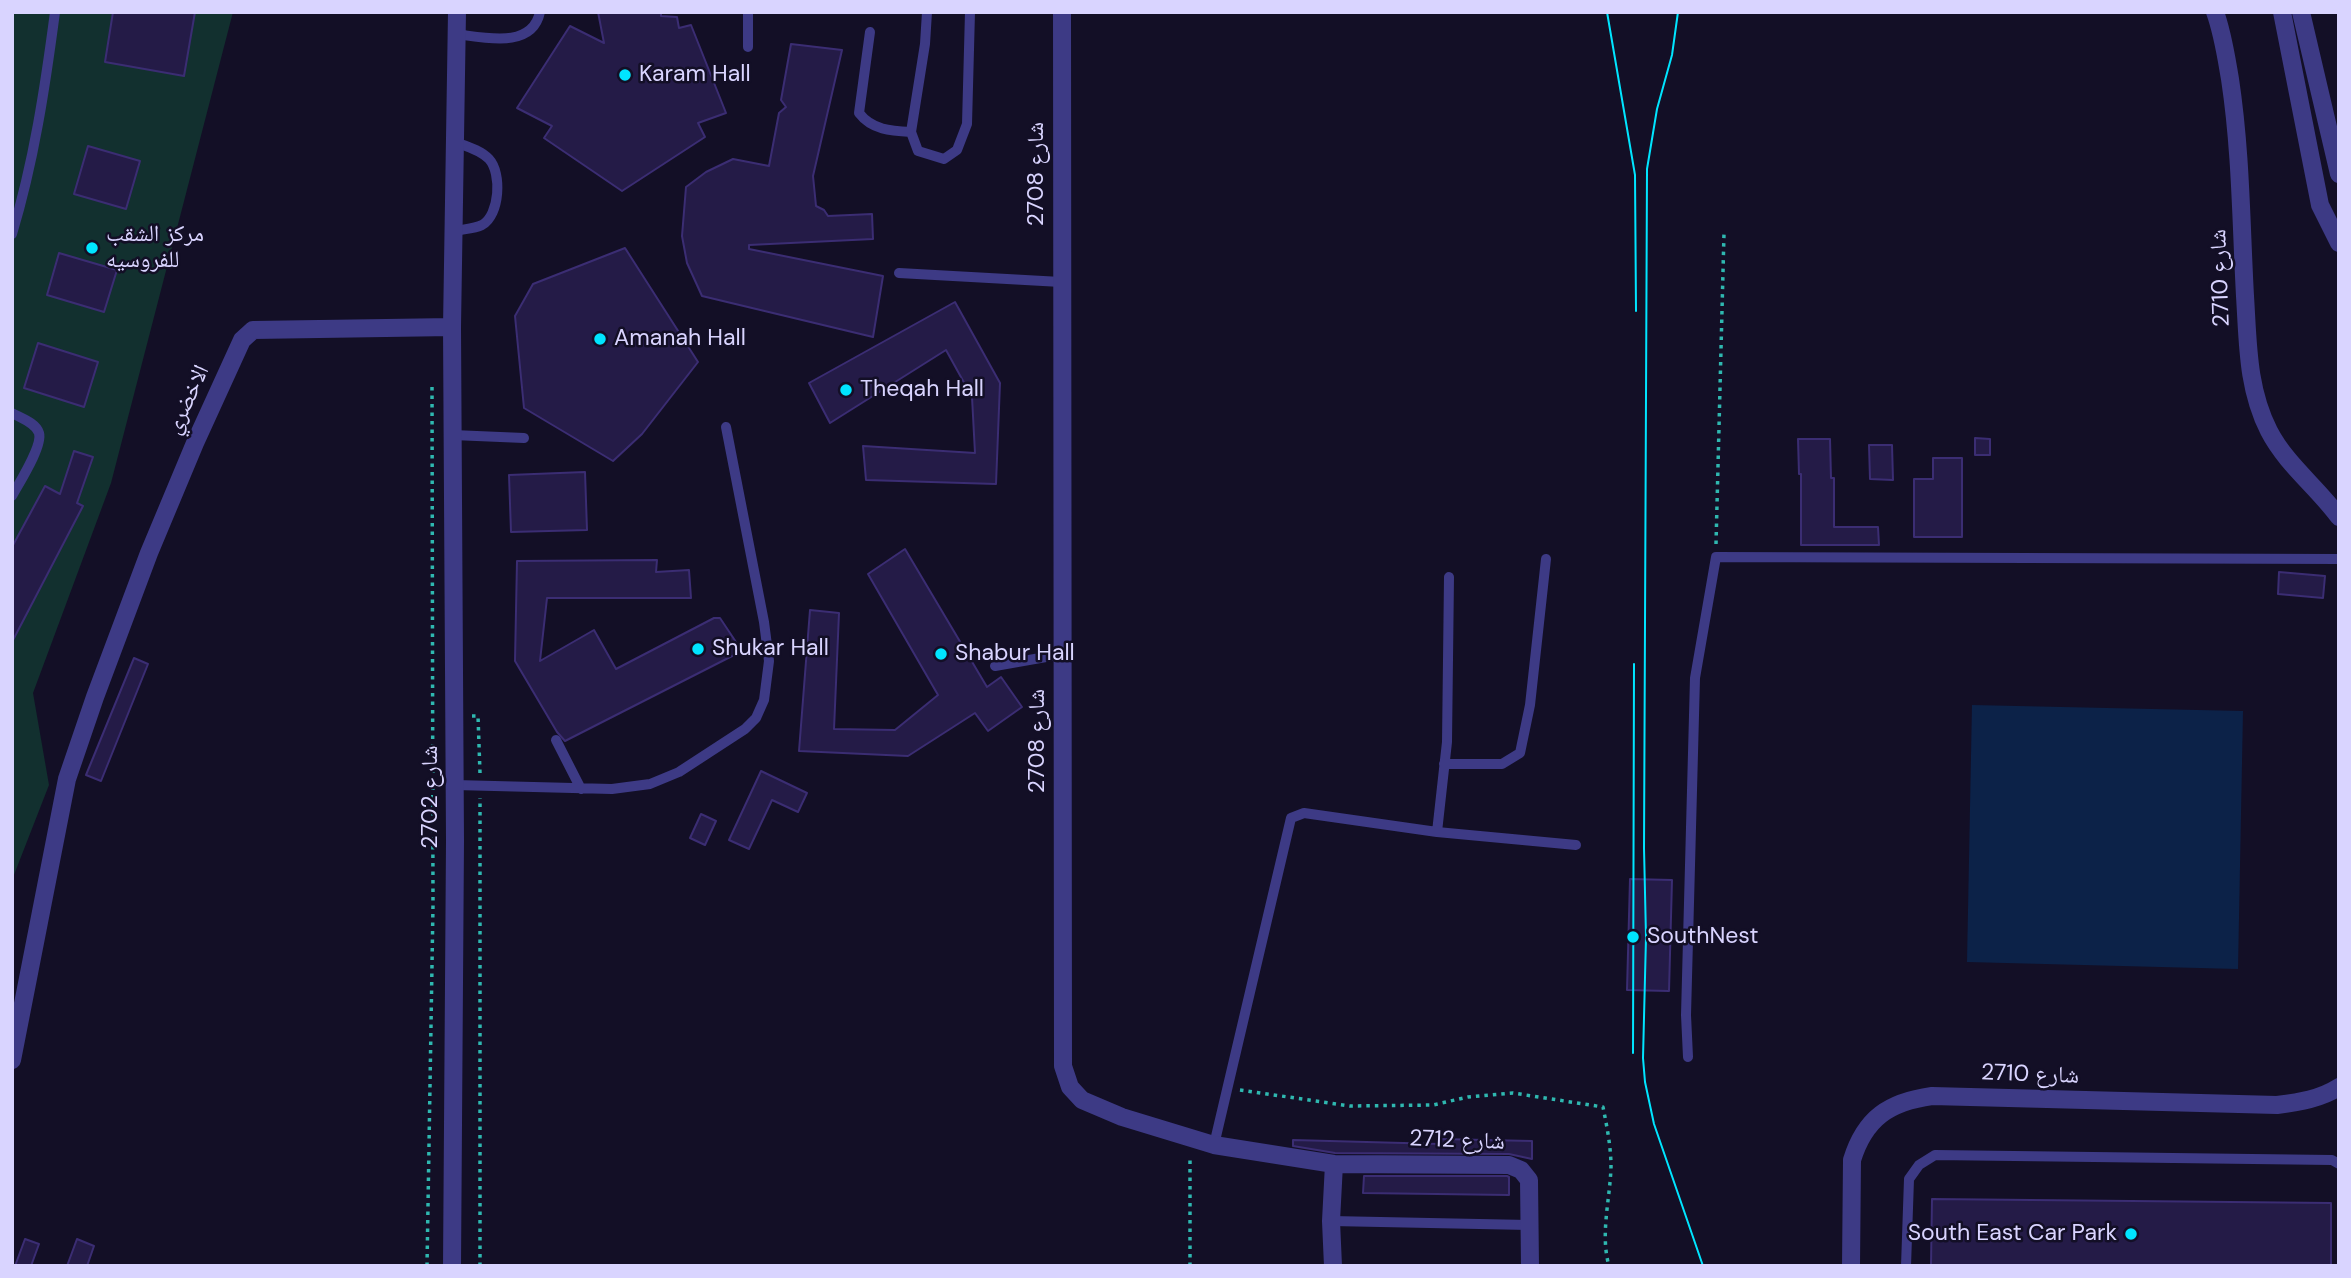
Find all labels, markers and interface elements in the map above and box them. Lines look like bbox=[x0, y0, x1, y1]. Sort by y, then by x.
place label: Karam Hall bbox=[639, 61, 751, 89]
marker: Karam Hall bbox=[617, 67, 633, 83]
street label: شارع 2708 bbox=[1023, 122, 1051, 226]
place label: مركز الشقب للفروسيه bbox=[106, 221, 204, 275]
street label: شارع 2710 bbox=[2205, 229, 2237, 327]
marker: مركز الشقب للفروسيه bbox=[84, 240, 100, 256]
place label: Amanah Hall bbox=[614, 325, 746, 353]
marker: Amanah Hall bbox=[592, 331, 608, 347]
street label: الاخضري bbox=[160, 361, 216, 439]
place label: Theqah Hall bbox=[860, 376, 984, 404]
marker: Theqah Hall bbox=[838, 382, 854, 398]
place label: Shukar Hall bbox=[712, 635, 829, 663]
place label: Shabur Hall bbox=[955, 640, 1075, 668]
marker: Shukar Hall bbox=[690, 641, 706, 657]
marker: Shabur Hall bbox=[933, 646, 949, 662]
street label: شارع 2708 bbox=[1024, 689, 1052, 793]
street label: شارع 2702 bbox=[417, 745, 445, 849]
place label: SouthNest bbox=[1647, 923, 1758, 951]
marker: SouthNest bbox=[1625, 929, 1641, 945]
street label: شارع 2710 bbox=[1981, 1059, 2079, 1091]
street label: شارع 2712 bbox=[1409, 1126, 1505, 1156]
place label: South East Car Park bbox=[1908, 1220, 2117, 1248]
marker: South East Car Park bbox=[2123, 1226, 2139, 1242]

